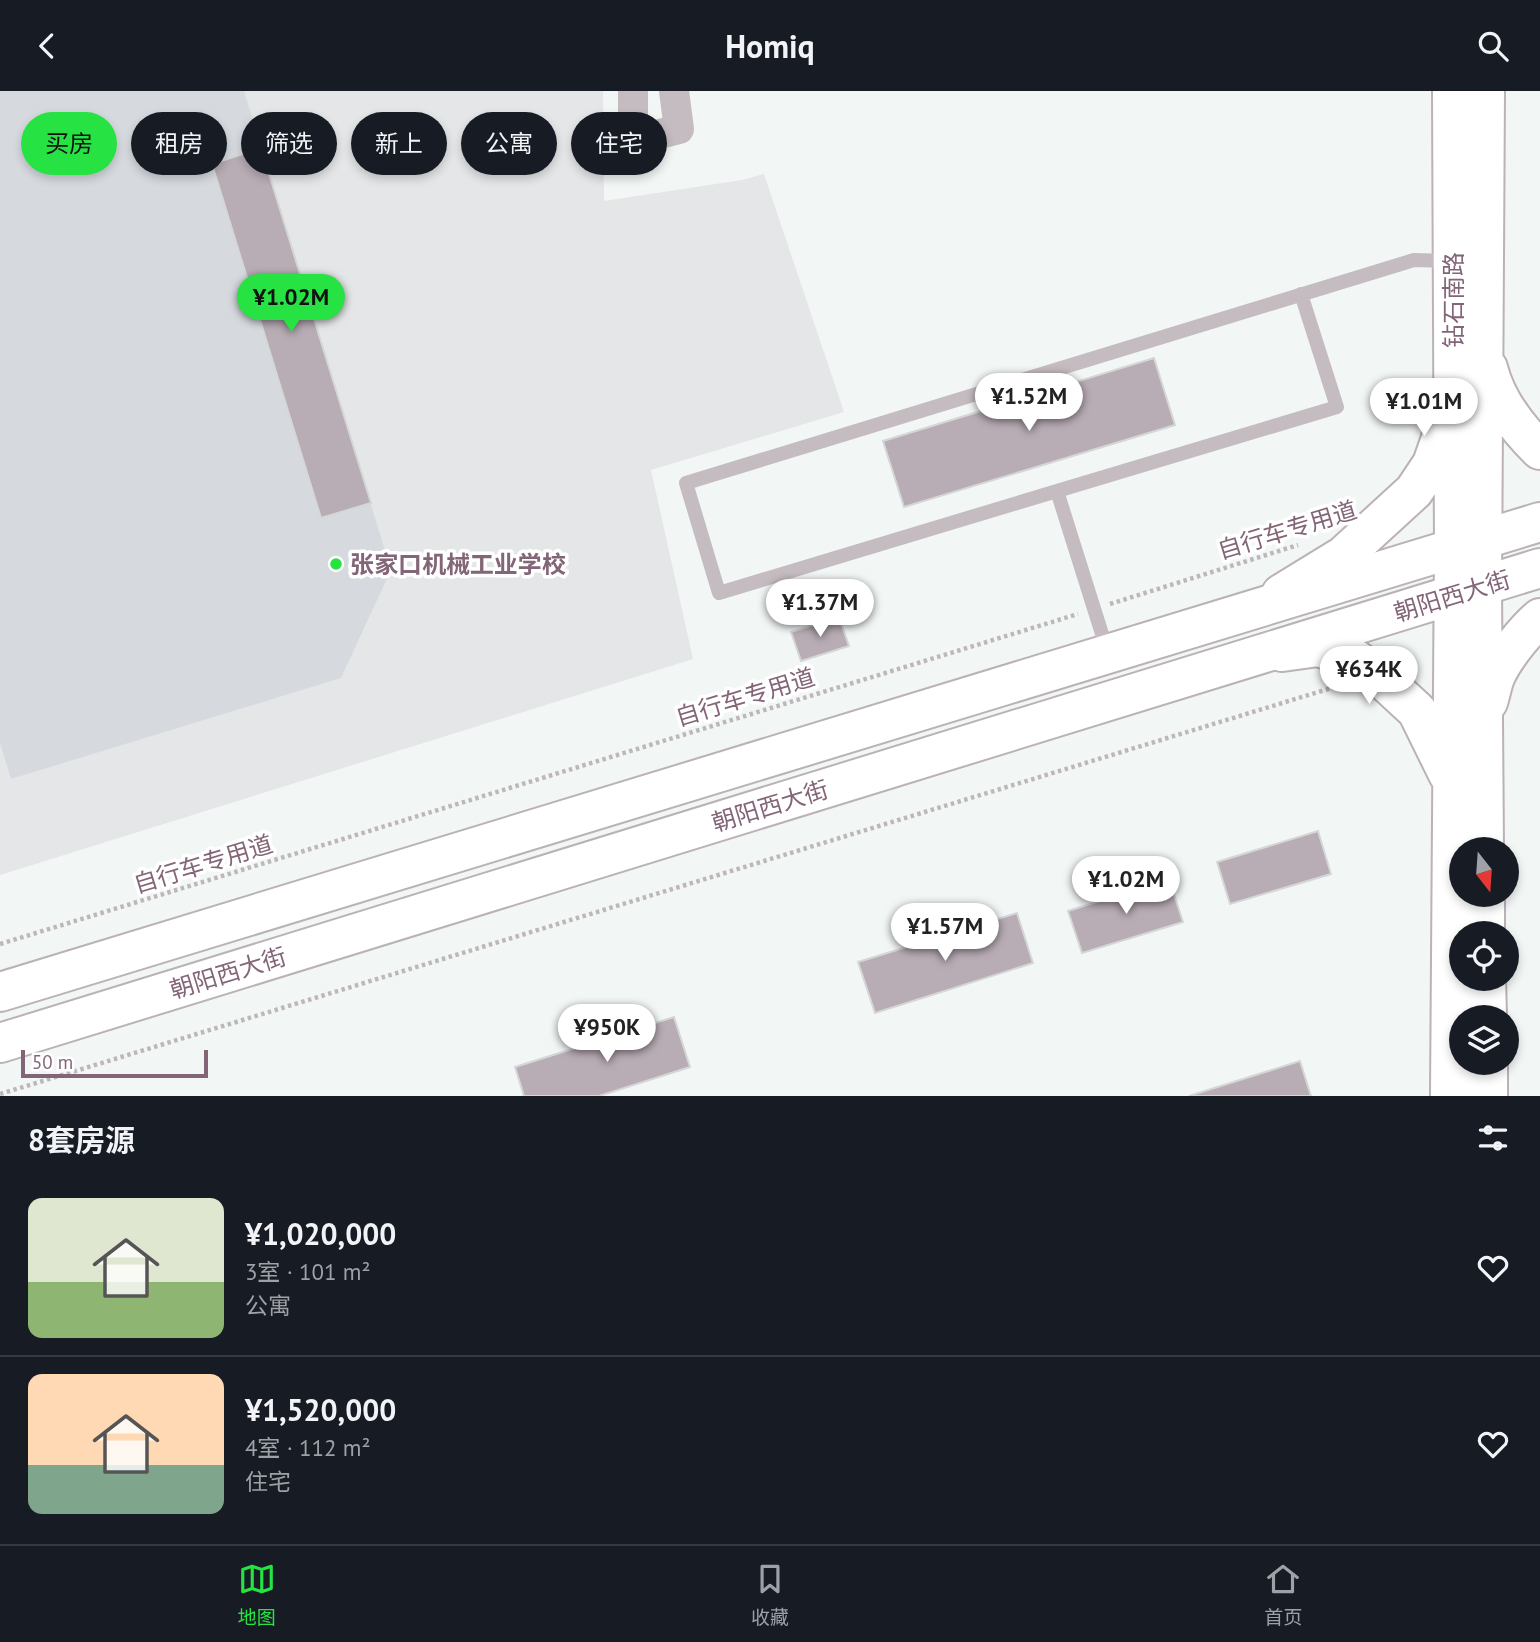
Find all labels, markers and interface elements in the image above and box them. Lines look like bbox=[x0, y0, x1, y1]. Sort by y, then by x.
text: Homiq bbox=[725, 25, 815, 67]
icon: back bbox=[28, 27, 66, 65]
icon: search bbox=[1474, 27, 1512, 65]
chip: 买房 bbox=[21, 112, 117, 175]
chip: 租房 bbox=[131, 112, 227, 175]
chip: 筛选 bbox=[241, 112, 337, 175]
chip: 新上 bbox=[351, 112, 447, 175]
chip: 公寓 bbox=[461, 112, 557, 175]
chip: 住宅 bbox=[571, 112, 667, 175]
street label: 钻石南路 bbox=[1438, 252, 1469, 348]
pin: ¥1.02M bbox=[234, 275, 348, 334]
text: ¥1.02M bbox=[253, 282, 329, 311]
pin: ¥1.52M bbox=[972, 373, 1086, 433]
pin: ¥1.01M bbox=[1367, 379, 1481, 438]
text: ¥1.52M bbox=[991, 381, 1067, 410]
text: ¥1.01M bbox=[1386, 386, 1462, 415]
street label: 自行车专用道 bbox=[1214, 494, 1360, 566]
place label: 张家口机械工业学校 bbox=[350, 549, 566, 580]
marker: 张家口机械工业学校 bbox=[328, 556, 344, 572]
street label: 朝阳西大街 bbox=[1390, 564, 1514, 628]
pin: ¥1.37M bbox=[763, 580, 877, 639]
text: ¥1.37M bbox=[782, 587, 858, 616]
pin: ¥634K bbox=[1320, 647, 1418, 706]
text: ¥634K bbox=[1336, 654, 1402, 683]
street label: 自行车专用道 bbox=[672, 661, 818, 733]
street label: 朝阳西大街 bbox=[708, 774, 832, 838]
street label: 自行车专用道 bbox=[130, 828, 276, 900]
north arrow bbox=[1449, 837, 1519, 907]
map controls bbox=[1449, 837, 1519, 1075]
pin: ¥1.02M bbox=[1069, 857, 1183, 916]
text: ¥1.02M bbox=[1088, 864, 1164, 893]
pin: ¥1.57M bbox=[888, 903, 1002, 963]
text: ¥1.57M bbox=[907, 911, 983, 940]
button: locate bbox=[1449, 921, 1519, 991]
street label: 朝阳西大街 bbox=[166, 941, 290, 1005]
pin: ¥950K bbox=[558, 1005, 656, 1064]
button: layers bbox=[1449, 1005, 1519, 1075]
text: ¥950K bbox=[574, 1012, 640, 1041]
scale bar bbox=[21, 1047, 208, 1079]
text: 50 m bbox=[32, 1050, 73, 1074]
icon: filters bbox=[1474, 1119, 1512, 1157]
text: 8套房源 bbox=[28, 1120, 135, 1159]
text: ¥1,020,000 bbox=[245, 1214, 396, 1253]
icon: home bbox=[84, 1226, 168, 1310]
icon: heart bbox=[1474, 1249, 1512, 1287]
text: 3室 · 101 m² bbox=[245, 1257, 370, 1286]
text: 公寓 bbox=[245, 1291, 291, 1320]
text: ¥1,520,000 bbox=[245, 1390, 396, 1429]
icon: home bbox=[84, 1402, 168, 1486]
icon: heart bbox=[1474, 1425, 1512, 1463]
text: 4室 · 112 m² bbox=[245, 1433, 370, 1462]
text: 住宅 bbox=[245, 1467, 291, 1496]
tab: 地图 bbox=[238, 1560, 276, 1629]
tab: 收藏 bbox=[751, 1560, 789, 1629]
tab: 首页 bbox=[1264, 1560, 1302, 1629]

